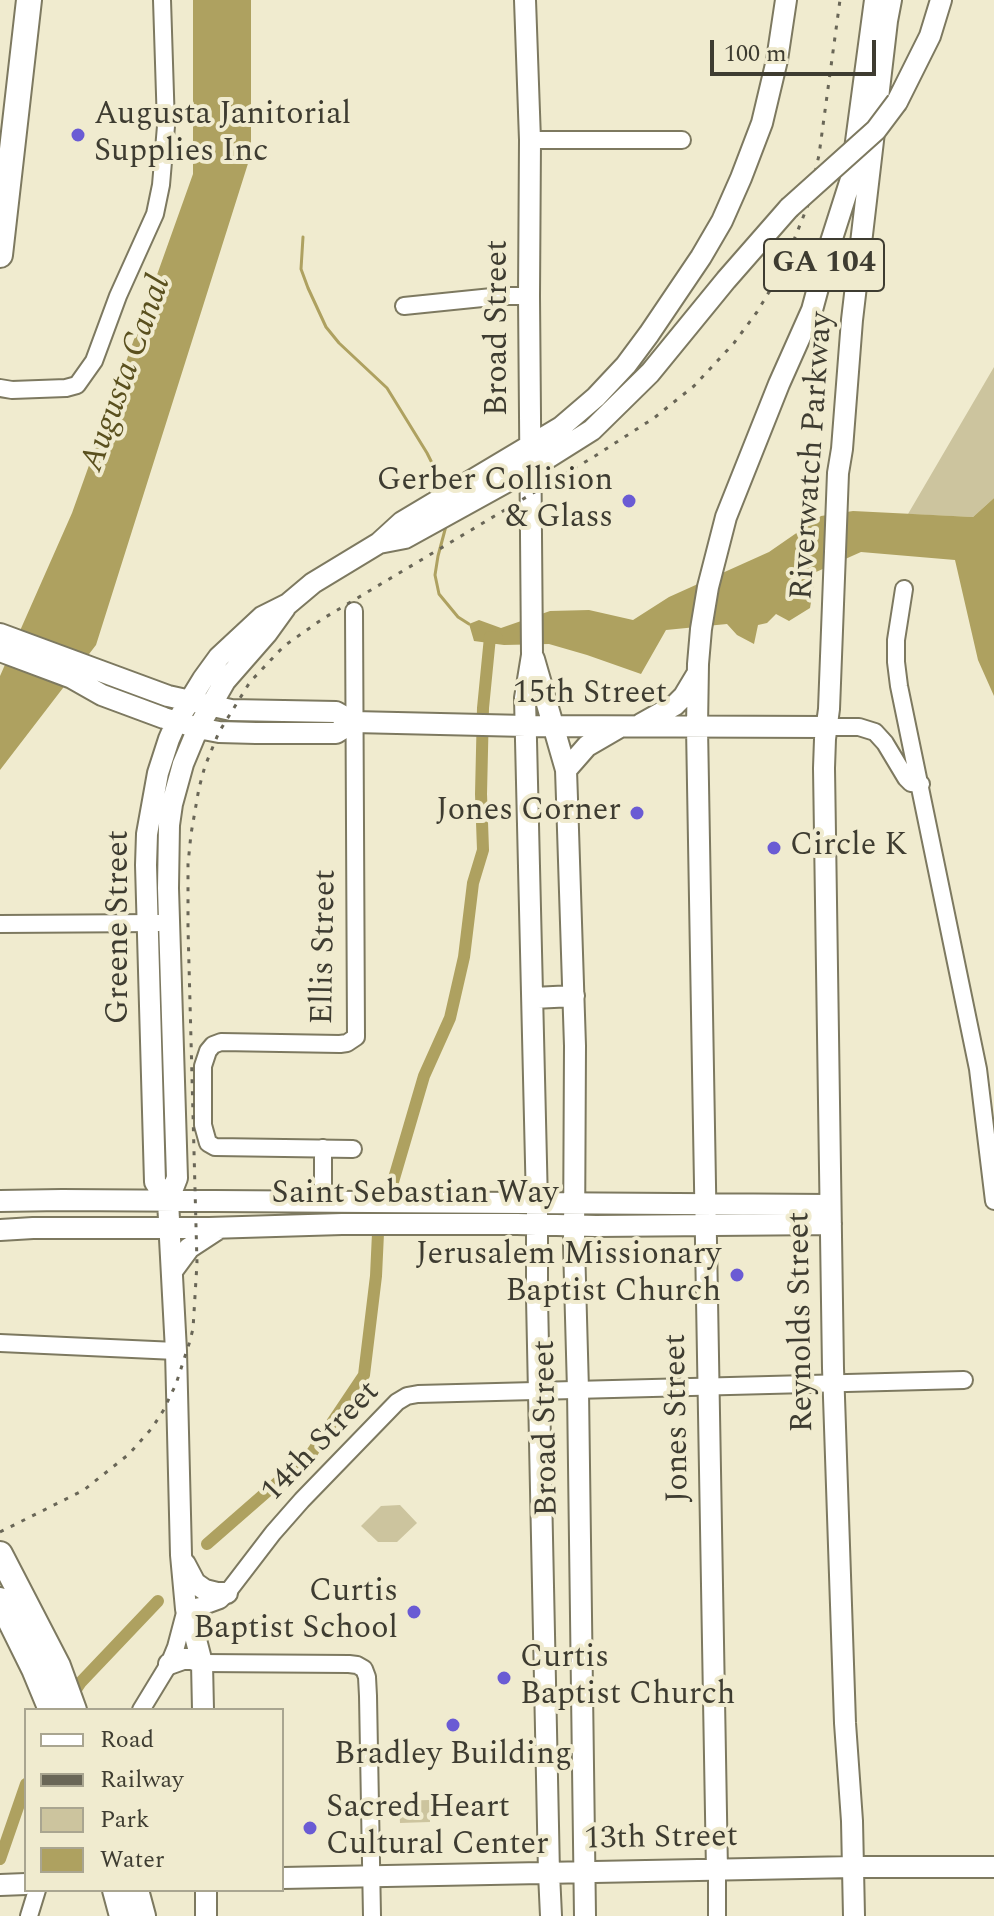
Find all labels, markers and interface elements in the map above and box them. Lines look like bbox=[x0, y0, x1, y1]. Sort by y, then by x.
scale bar bbox=[714, 24, 880, 74]
text: 100 m bbox=[724, 36, 787, 72]
place label: Augusta Janitorial Supplies Inc bbox=[94, 98, 351, 173]
marker: Augusta Janitorial Supplies Inc bbox=[69, 126, 87, 144]
road number: GA 104 bbox=[764, 239, 884, 291]
street label: Broad Street bbox=[481, 240, 519, 416]
water label: Augusta Canal bbox=[74, 271, 182, 477]
street label: Riverwatch Parkway bbox=[785, 311, 843, 601]
place label: Gerber Collision & Glass bbox=[377, 464, 613, 539]
marker: Gerber Collision & Glass bbox=[620, 492, 638, 510]
street label: 15th Street bbox=[513, 677, 667, 715]
place label: Jones Corner bbox=[436, 794, 621, 832]
marker: Jones Corner bbox=[628, 804, 646, 822]
place label: Circle K bbox=[790, 829, 907, 867]
street label: Greene Street bbox=[102, 830, 140, 1024]
marker: Circle K bbox=[765, 839, 783, 857]
street label: Ellis Street bbox=[305, 869, 347, 1025]
street label: Saint Sebastian Way bbox=[272, 1177, 558, 1215]
street label: Reynolds Street bbox=[782, 1211, 824, 1433]
place label: Jerusalem Missionary Baptist Church bbox=[416, 1238, 721, 1313]
marker: Jerusalem Missionary Baptist Church bbox=[728, 1266, 746, 1284]
street label: Jones Street bbox=[658, 1333, 700, 1503]
street label: Broad Street bbox=[527, 1339, 569, 1517]
street label: 14th Street bbox=[255, 1374, 389, 1512]
place label: Curtis Baptist School bbox=[193, 1575, 398, 1650]
marker: Curtis Baptist School bbox=[405, 1603, 423, 1621]
place label: Curtis Baptist Church bbox=[520, 1641, 735, 1716]
marker: Curtis Baptist Church bbox=[495, 1669, 513, 1687]
legend bbox=[24, 1708, 284, 1892]
marker: Bradley Building bbox=[444, 1716, 462, 1734]
text: Road bbox=[100, 1722, 154, 1758]
place label: Bradley Building bbox=[334, 1738, 572, 1776]
text: Railway bbox=[100, 1762, 184, 1798]
place label: Sacred Heart Cultural Center bbox=[326, 1791, 549, 1866]
text: Park bbox=[100, 1802, 150, 1838]
marker: Sacred Heart Cultural Center bbox=[301, 1819, 319, 1837]
street label: 13th Street bbox=[584, 1819, 738, 1861]
text: Water bbox=[100, 1842, 164, 1878]

